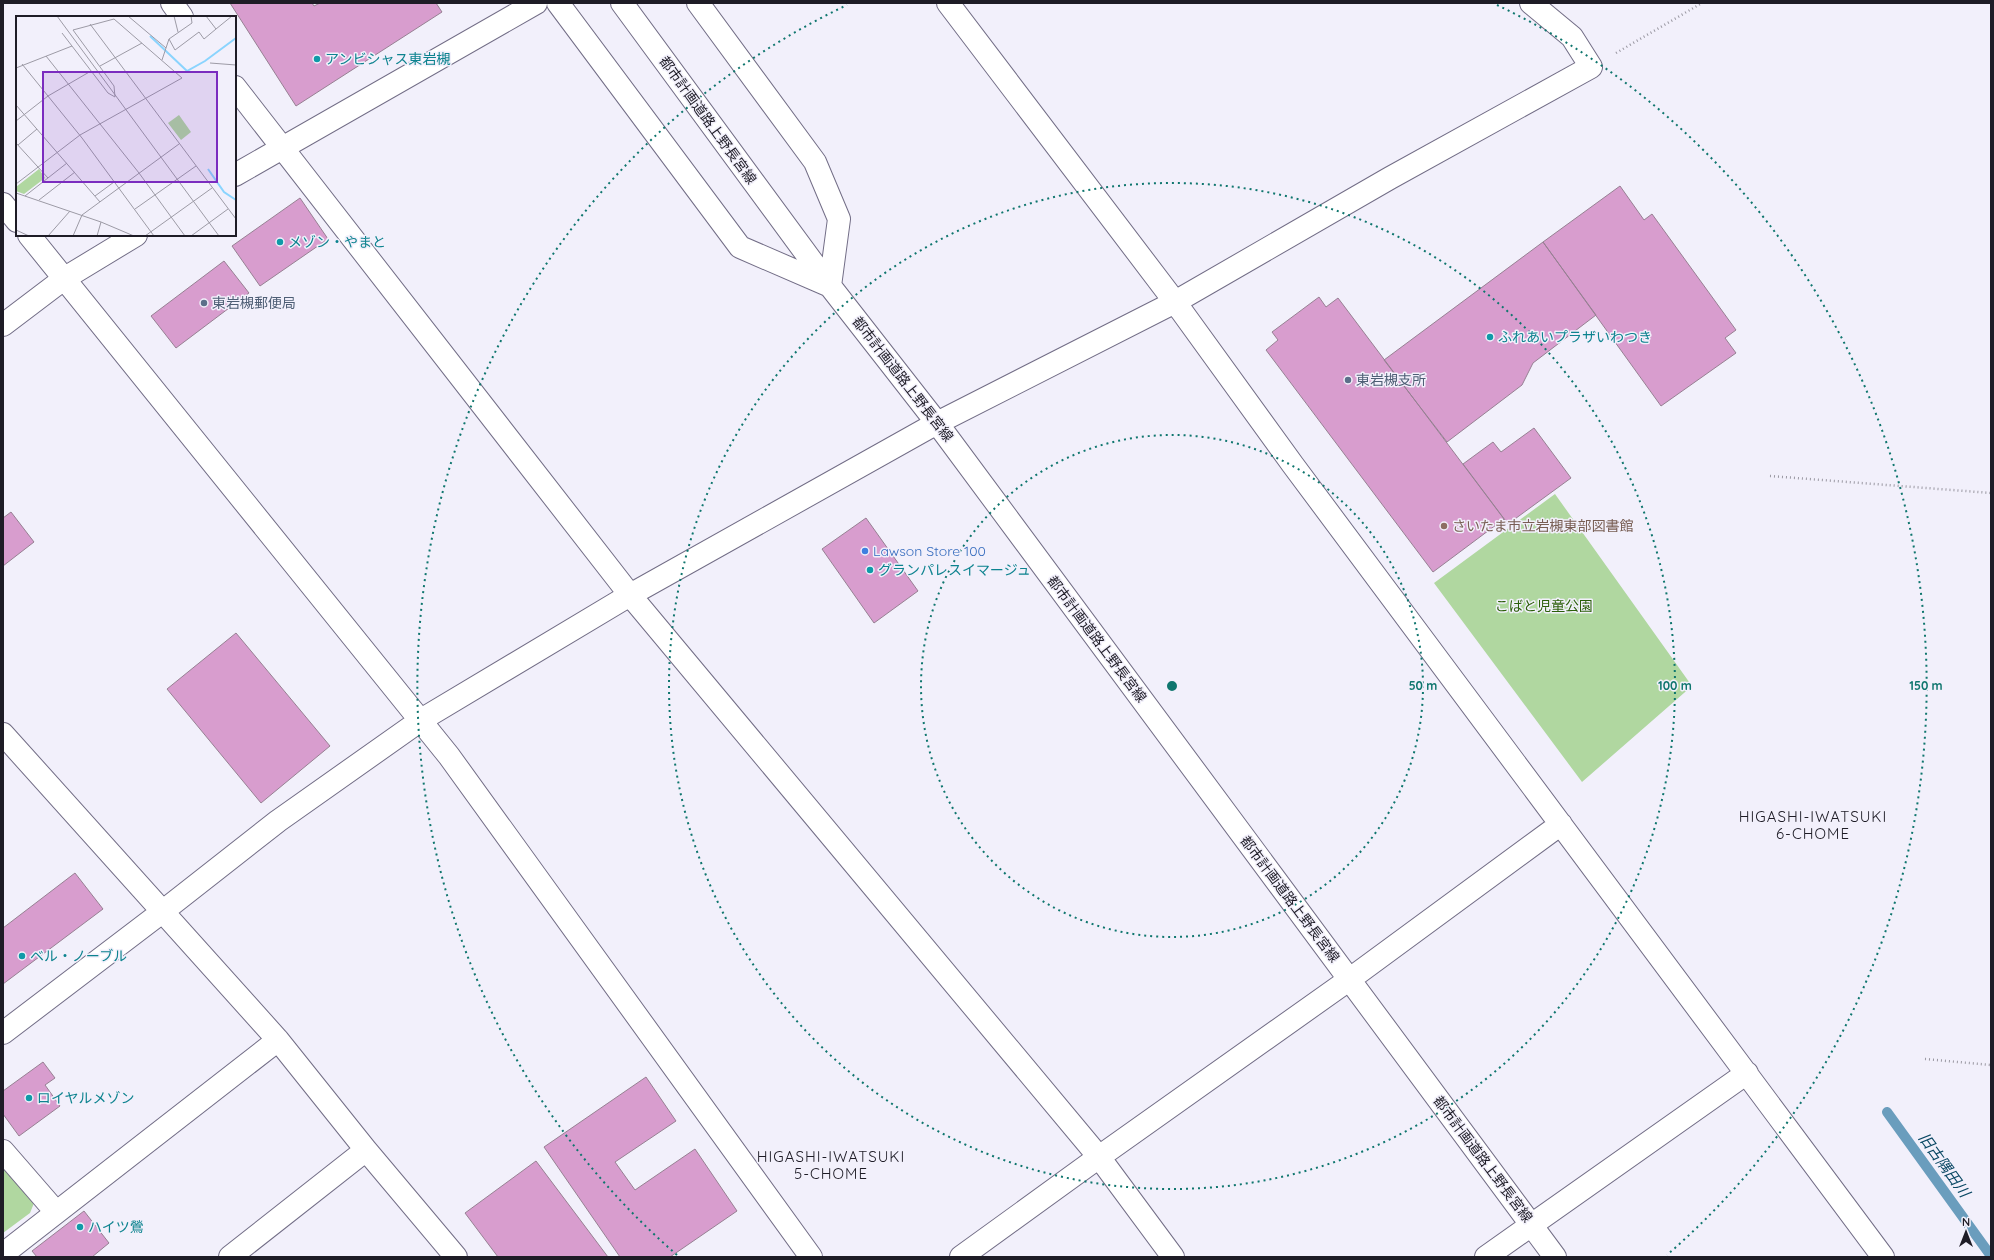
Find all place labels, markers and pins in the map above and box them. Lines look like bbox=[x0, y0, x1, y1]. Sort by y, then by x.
place label: アンビシャス東岩槻 bbox=[325, 50, 450, 68]
marker: アンビシャス東岩槻 bbox=[312, 54, 322, 64]
place label: メゾン・やまと bbox=[288, 233, 386, 251]
marker: メゾン・やまと bbox=[275, 237, 285, 247]
place label: 東岩槻郵便局 bbox=[212, 294, 296, 312]
marker: 東岩槻郵便局 bbox=[199, 298, 209, 308]
place label: ふれあいプラザいわつき bbox=[1498, 328, 1652, 346]
marker: ふれあいプラザいわつき bbox=[1485, 332, 1495, 342]
place label: 東岩槻支所 bbox=[1356, 371, 1426, 389]
marker: 東岩槻支所 bbox=[1343, 375, 1353, 385]
place label: さいたま市立岩槻東部図書館 bbox=[1452, 517, 1634, 535]
marker: さいたま市立岩槻東部図書館 bbox=[1439, 521, 1449, 531]
place label: Lawson Store 100 bbox=[873, 542, 986, 560]
marker: Lawson Store 100 bbox=[860, 546, 870, 556]
place label: グランパレスイマージュ bbox=[878, 561, 1031, 579]
marker: グランパレスイマージュ bbox=[865, 565, 875, 575]
centre of rings bbox=[1165, 679, 1179, 693]
place label: ベル・ノーブル bbox=[30, 947, 127, 965]
marker: ベル・ノーブル bbox=[17, 951, 27, 961]
place label: ロイヤルメゾン bbox=[37, 1089, 135, 1107]
marker: ロイヤルメゾン bbox=[24, 1093, 34, 1103]
place label: ハイツ鶯 bbox=[88, 1218, 144, 1236]
marker: ハイツ鶯 bbox=[75, 1222, 85, 1232]

